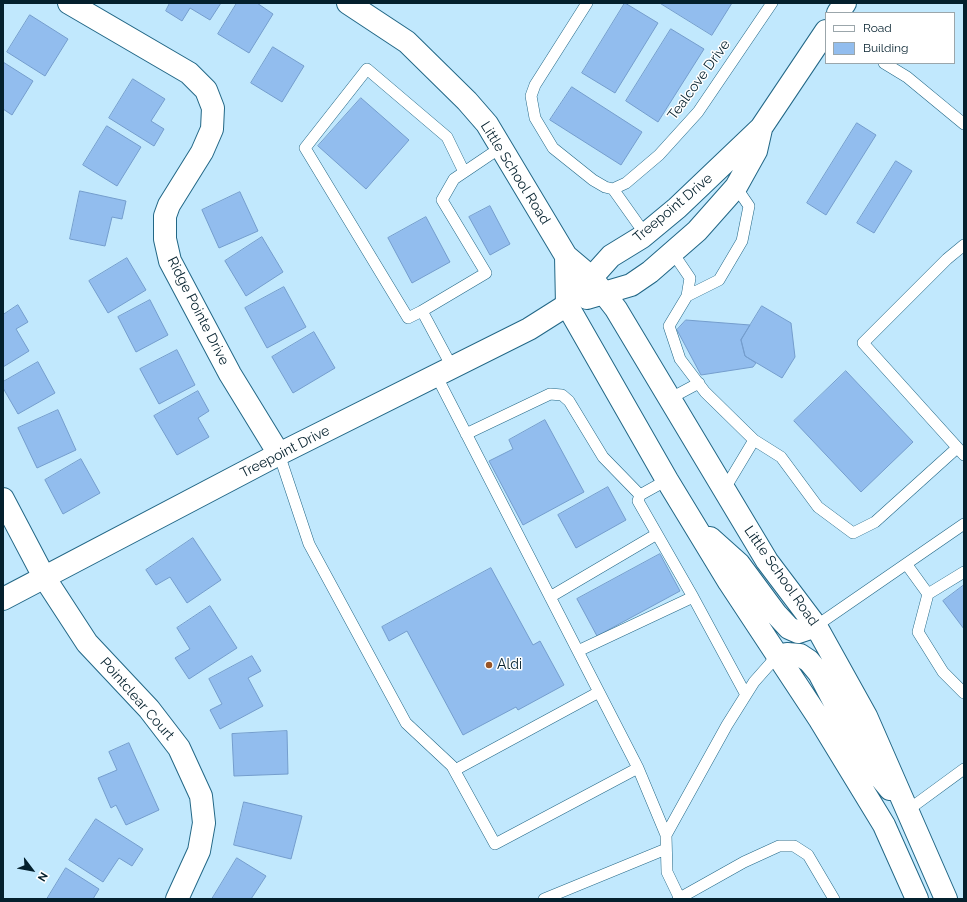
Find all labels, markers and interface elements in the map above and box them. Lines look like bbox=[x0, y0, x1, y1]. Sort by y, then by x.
legend bbox=[825, 12, 955, 64]
text: Road bbox=[863, 21, 892, 35]
street label: Tealcove Drive bbox=[664, 37, 734, 123]
text: Building bbox=[863, 41, 909, 55]
street label: Little School Road bbox=[477, 118, 553, 228]
street label: Treepoint Drive bbox=[630, 170, 716, 246]
street label: Ridge Pointe Drive bbox=[163, 254, 233, 368]
street label: Treepoint Drive bbox=[237, 422, 333, 482]
street label: Little School Road bbox=[740, 523, 822, 629]
street label: Pointclear Court bbox=[96, 654, 178, 744]
place label: Aldi bbox=[497, 657, 522, 673]
marker: Aldi bbox=[484, 660, 494, 670]
north arrow bbox=[12, 850, 52, 890]
text: N bbox=[35, 870, 50, 884]

